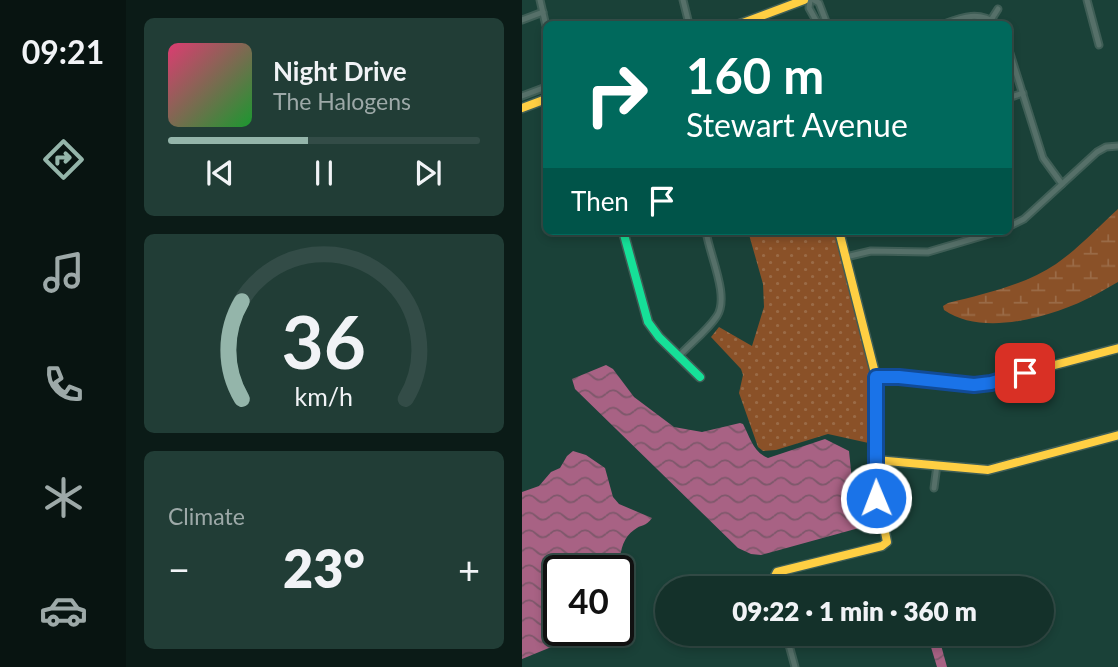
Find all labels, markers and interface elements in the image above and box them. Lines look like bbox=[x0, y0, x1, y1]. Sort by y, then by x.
text: 09:21 bbox=[22, 32, 104, 71]
text: 160 m bbox=[686, 46, 824, 104]
icon: right bbox=[571, 49, 662, 140]
text: Night Drive bbox=[273, 55, 407, 87]
text: The Halogens bbox=[273, 87, 411, 115]
text: Stewart Avenue bbox=[686, 105, 908, 144]
icon: directions bbox=[39, 135, 88, 184]
icon: previous bbox=[201, 154, 239, 192]
icon: pause bbox=[305, 154, 343, 192]
icon: next bbox=[409, 154, 447, 192]
icon: arrive bbox=[643, 182, 681, 220]
text: Then bbox=[571, 185, 629, 217]
icon: music bbox=[39, 248, 88, 297]
text: 36 bbox=[282, 298, 366, 386]
pin bbox=[995, 343, 1055, 403]
icon: arrive bbox=[1006, 354, 1044, 392]
icon: phone bbox=[39, 360, 88, 409]
text: km/h bbox=[295, 381, 353, 411]
position arrow bbox=[839, 461, 913, 535]
icon: climate bbox=[39, 473, 88, 522]
text: Climate bbox=[168, 502, 245, 530]
text: 23° bbox=[283, 537, 365, 599]
text: − bbox=[168, 546, 190, 592]
text: + bbox=[458, 546, 480, 592]
speed limit sign: 40 bbox=[543, 555, 634, 646]
icon: car bbox=[39, 586, 88, 635]
text: 09:22 · 1 min · 360 m bbox=[732, 595, 977, 627]

